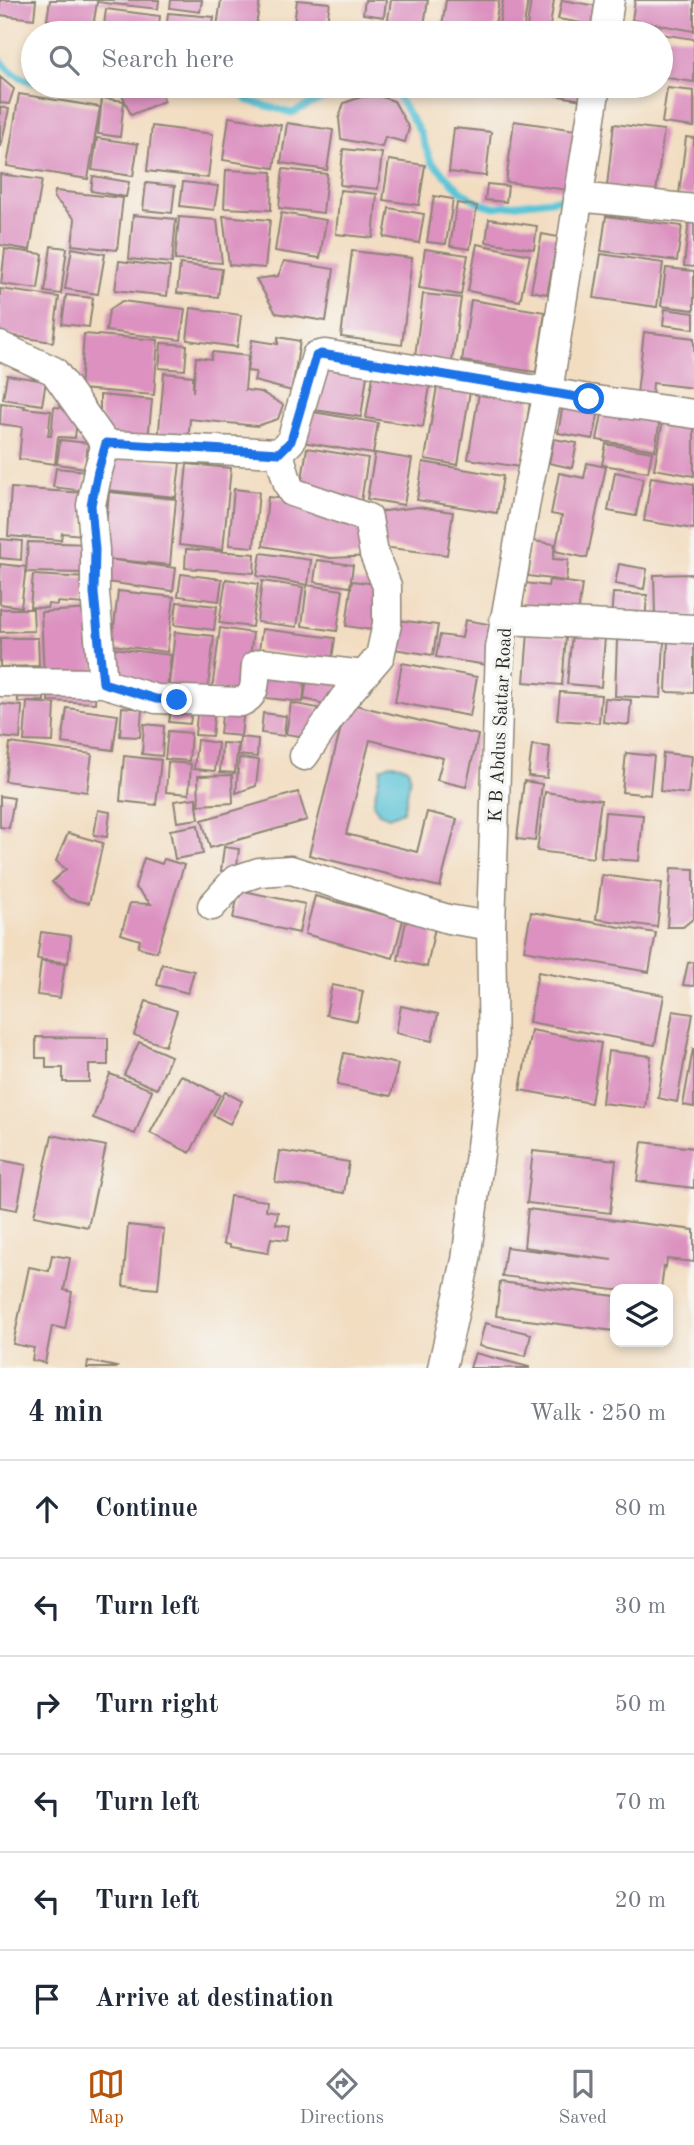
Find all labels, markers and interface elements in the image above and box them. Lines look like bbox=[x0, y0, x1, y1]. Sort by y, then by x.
search box bbox=[21, 21, 673, 98]
icon: search bbox=[45, 41, 83, 79]
text: Search here bbox=[101, 47, 234, 73]
route start bbox=[573, 383, 604, 414]
street label: K B Abdus Sattar Road bbox=[487, 627, 516, 823]
route end bbox=[161, 684, 192, 715]
map controls bbox=[610, 1284, 673, 1347]
button: layers bbox=[610, 1284, 673, 1347]
text: 4 min bbox=[28, 1398, 103, 1428]
text: Walk · 250 m bbox=[530, 1402, 666, 1425]
icon: ahead bbox=[28, 1490, 66, 1528]
text: Continue bbox=[95, 1496, 198, 1522]
text: 80 m bbox=[615, 1497, 666, 1520]
icon: left bbox=[28, 1588, 66, 1626]
text: Turn left bbox=[95, 1594, 200, 1620]
text: 30 m bbox=[615, 1595, 666, 1618]
icon: right bbox=[28, 1686, 66, 1724]
text: Turn right bbox=[95, 1692, 218, 1718]
text: 50 m bbox=[615, 1693, 666, 1716]
icon: left bbox=[28, 1784, 66, 1822]
text: Turn left bbox=[95, 1790, 200, 1816]
text: 70 m bbox=[615, 1791, 666, 1814]
icon: left bbox=[28, 1882, 66, 1920]
text: Turn left bbox=[95, 1888, 200, 1914]
text: 20 m bbox=[615, 1889, 666, 1912]
icon: arrive bbox=[28, 1980, 66, 2018]
text: Arrive at destination bbox=[95, 1986, 334, 2012]
tab: Map bbox=[87, 2065, 125, 2130]
tab: Directions bbox=[300, 2065, 384, 2130]
tab: Saved bbox=[558, 2065, 607, 2130]

